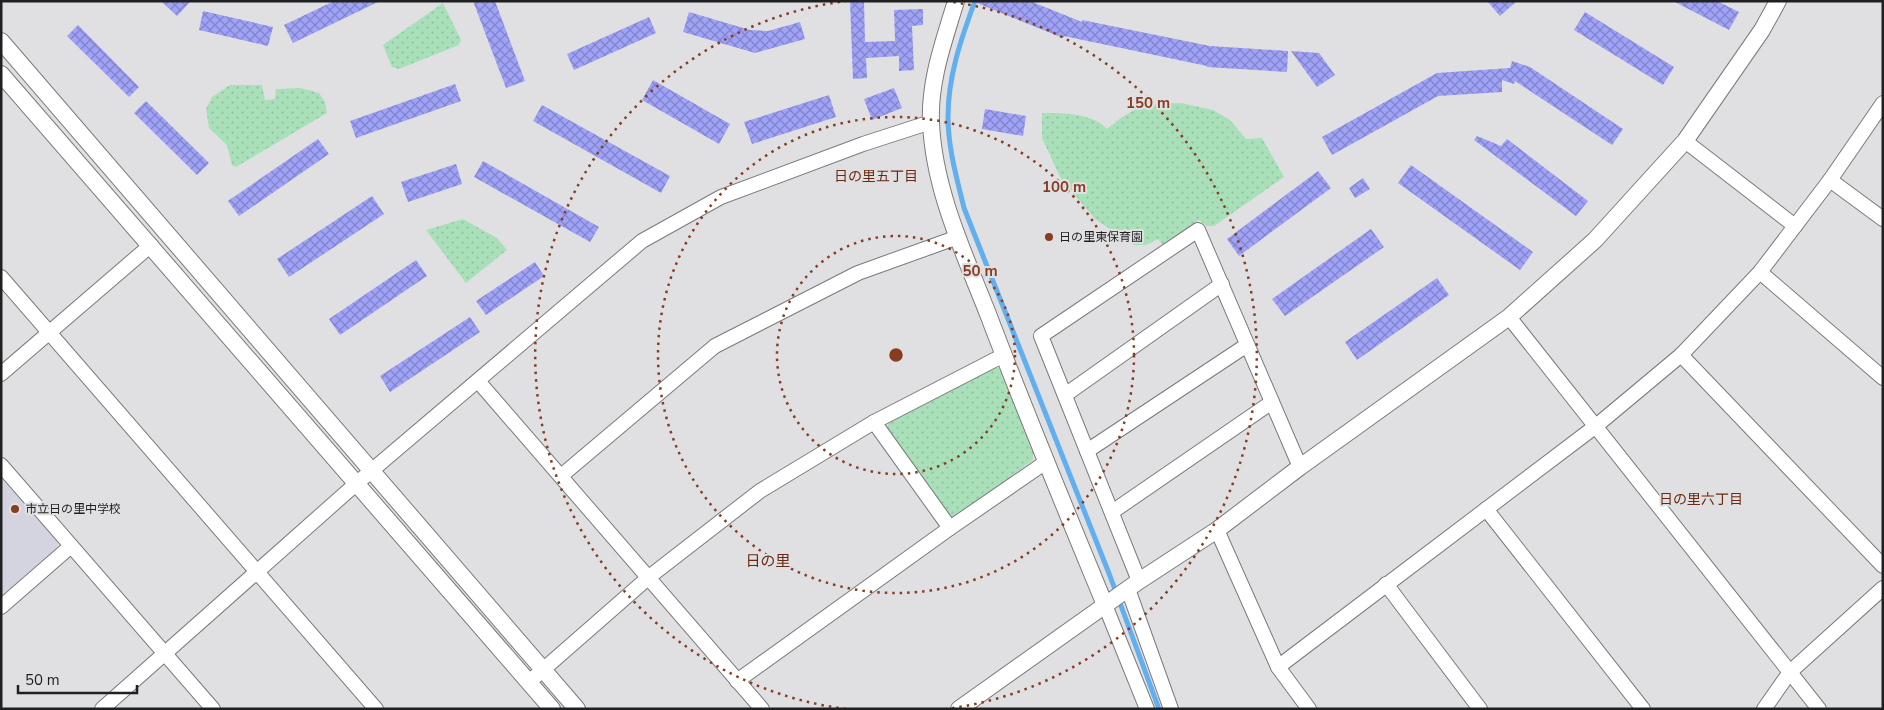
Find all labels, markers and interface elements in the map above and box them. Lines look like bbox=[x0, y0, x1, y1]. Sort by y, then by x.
text: 150 m bbox=[1126, 93, 1170, 113]
district label: 日の里五丁目 bbox=[834, 167, 918, 186]
text: 100 m bbox=[1042, 177, 1086, 197]
place label: 日の里東保育園 bbox=[1059, 229, 1143, 245]
marker: 日の里東保育園 bbox=[1043, 231, 1055, 243]
text: 50 m bbox=[962, 261, 998, 281]
centre of rings bbox=[887, 346, 905, 364]
district label: 日の里六丁目 bbox=[1659, 490, 1743, 509]
place label: 市立日の里中学校 bbox=[25, 501, 121, 517]
marker: 市立日の里中学校 bbox=[9, 503, 21, 515]
district label: 日の里 bbox=[745, 551, 791, 571]
scale bar bbox=[18, 662, 136, 694]
text: 50 m bbox=[25, 670, 60, 690]

